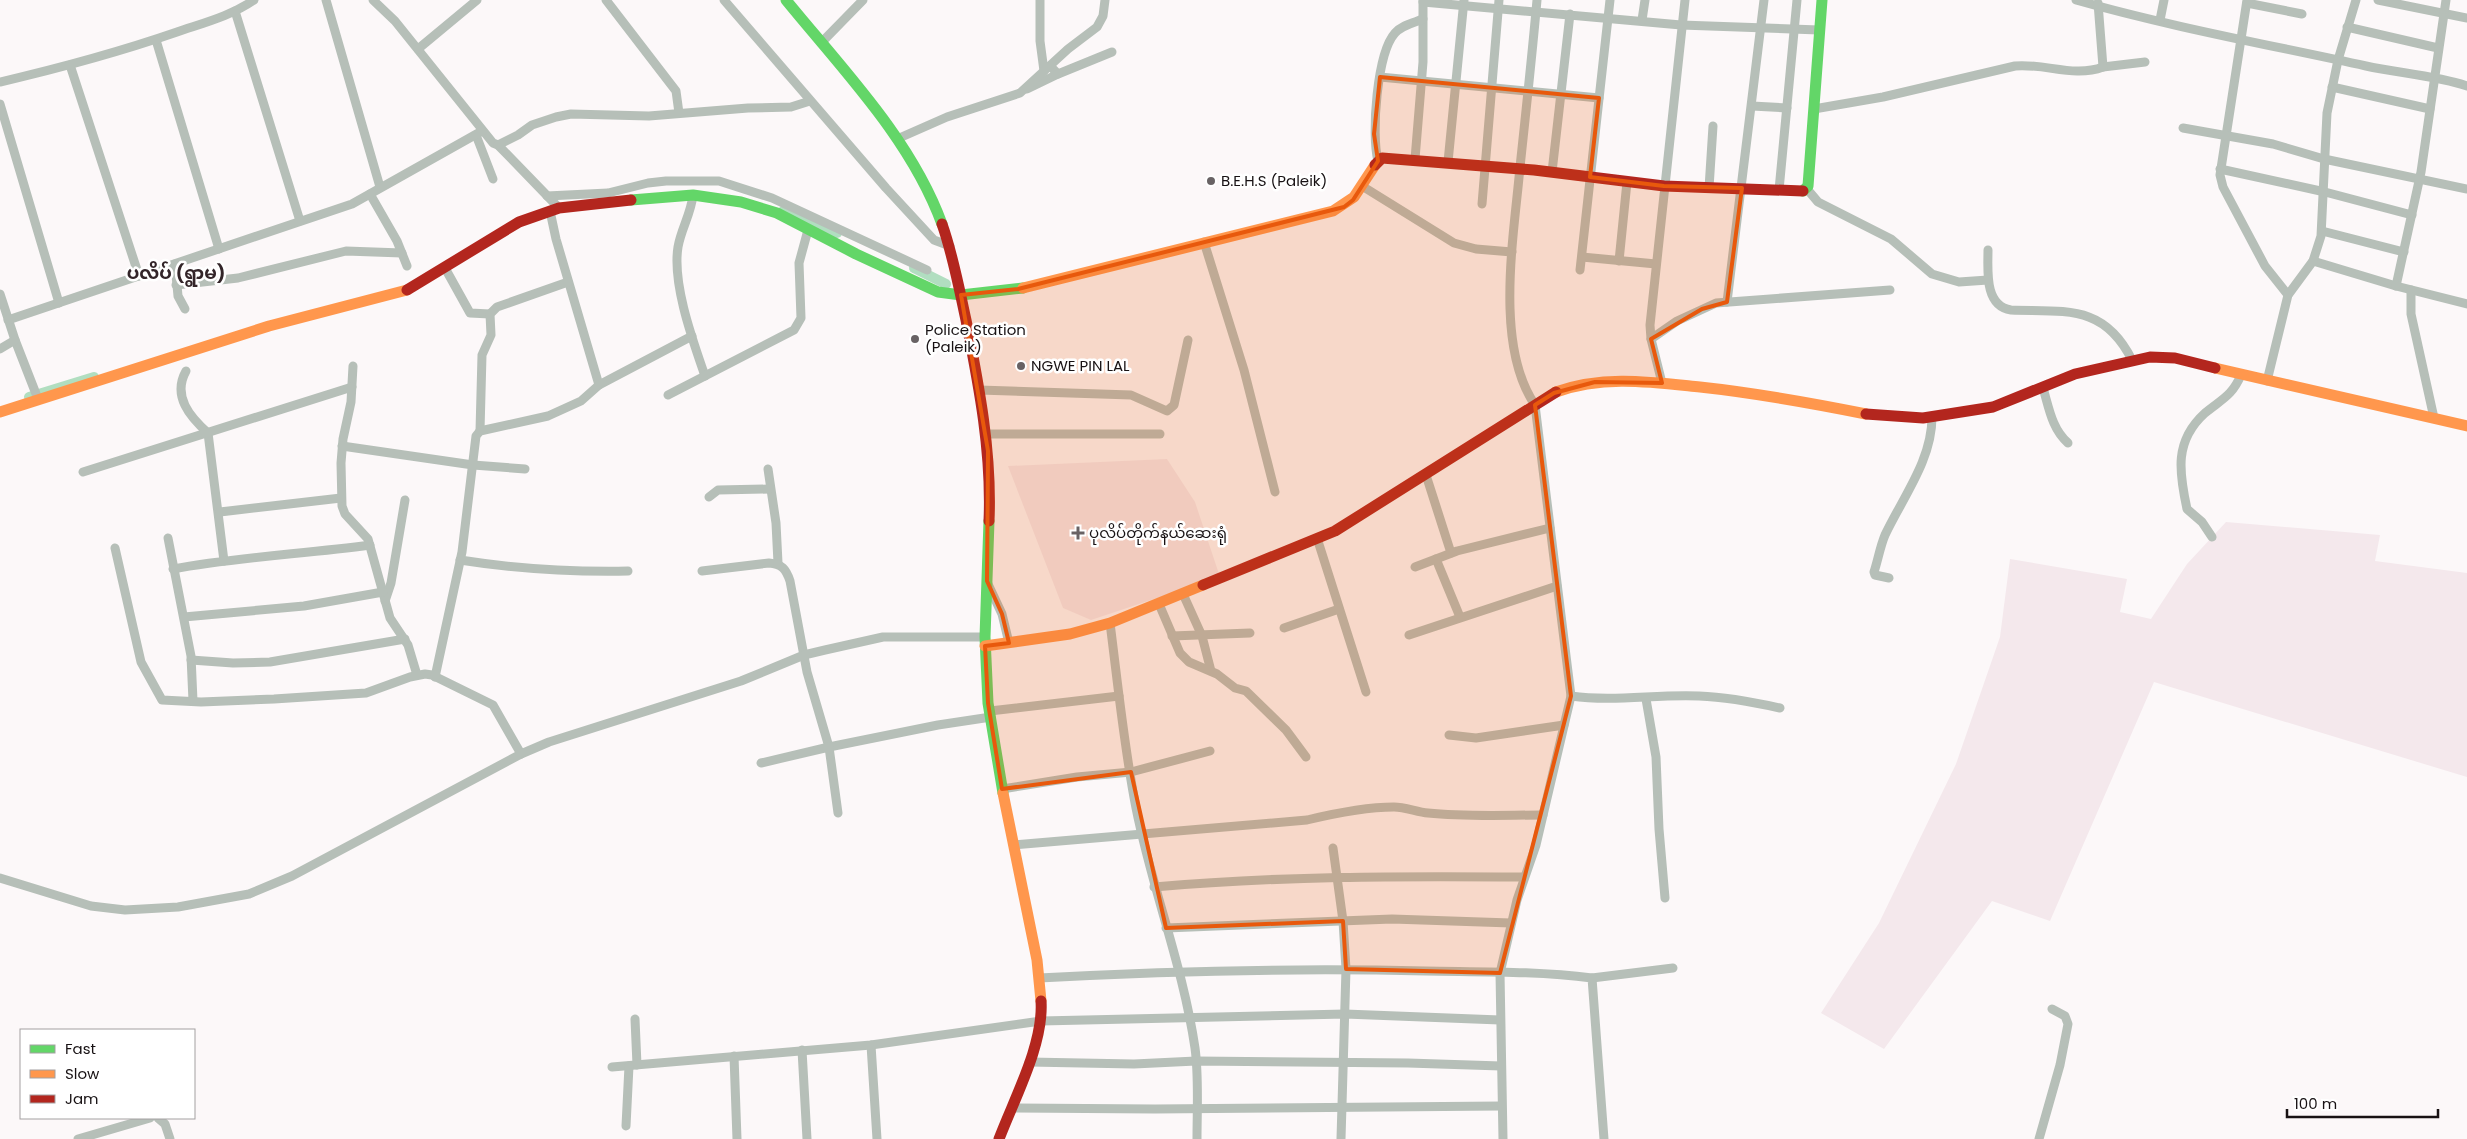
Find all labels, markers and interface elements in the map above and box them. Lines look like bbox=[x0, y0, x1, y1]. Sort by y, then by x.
place label: B.E.H.S (Paleik) bbox=[1221, 170, 1327, 191]
marker: B.E.H.S (Paleik) bbox=[1205, 175, 1217, 187]
district label: ပလိပ် (ရွာမ) bbox=[127, 260, 225, 287]
place label: Police Station (Paleik) bbox=[925, 319, 1026, 357]
marker: Police Station (Paleik) bbox=[909, 333, 921, 345]
place label: NGWE PIN LAL bbox=[1031, 355, 1130, 376]
marker: NGWE PIN LAL bbox=[1015, 360, 1027, 372]
place label: ပုလိပ်တိုက်နယ်ဆေးရုံ bbox=[1089, 522, 1227, 545]
marker: ပုလိပ်တိုက်နယ်ဆေးရုံ bbox=[1071, 526, 1085, 540]
legend bbox=[20, 1029, 195, 1119]
text: Fast bbox=[65, 1038, 96, 1059]
text: Slow bbox=[65, 1063, 100, 1084]
scale bar bbox=[2287, 1086, 2438, 1118]
text: Jam bbox=[65, 1088, 99, 1109]
text: 100 m bbox=[2294, 1093, 2337, 1114]

